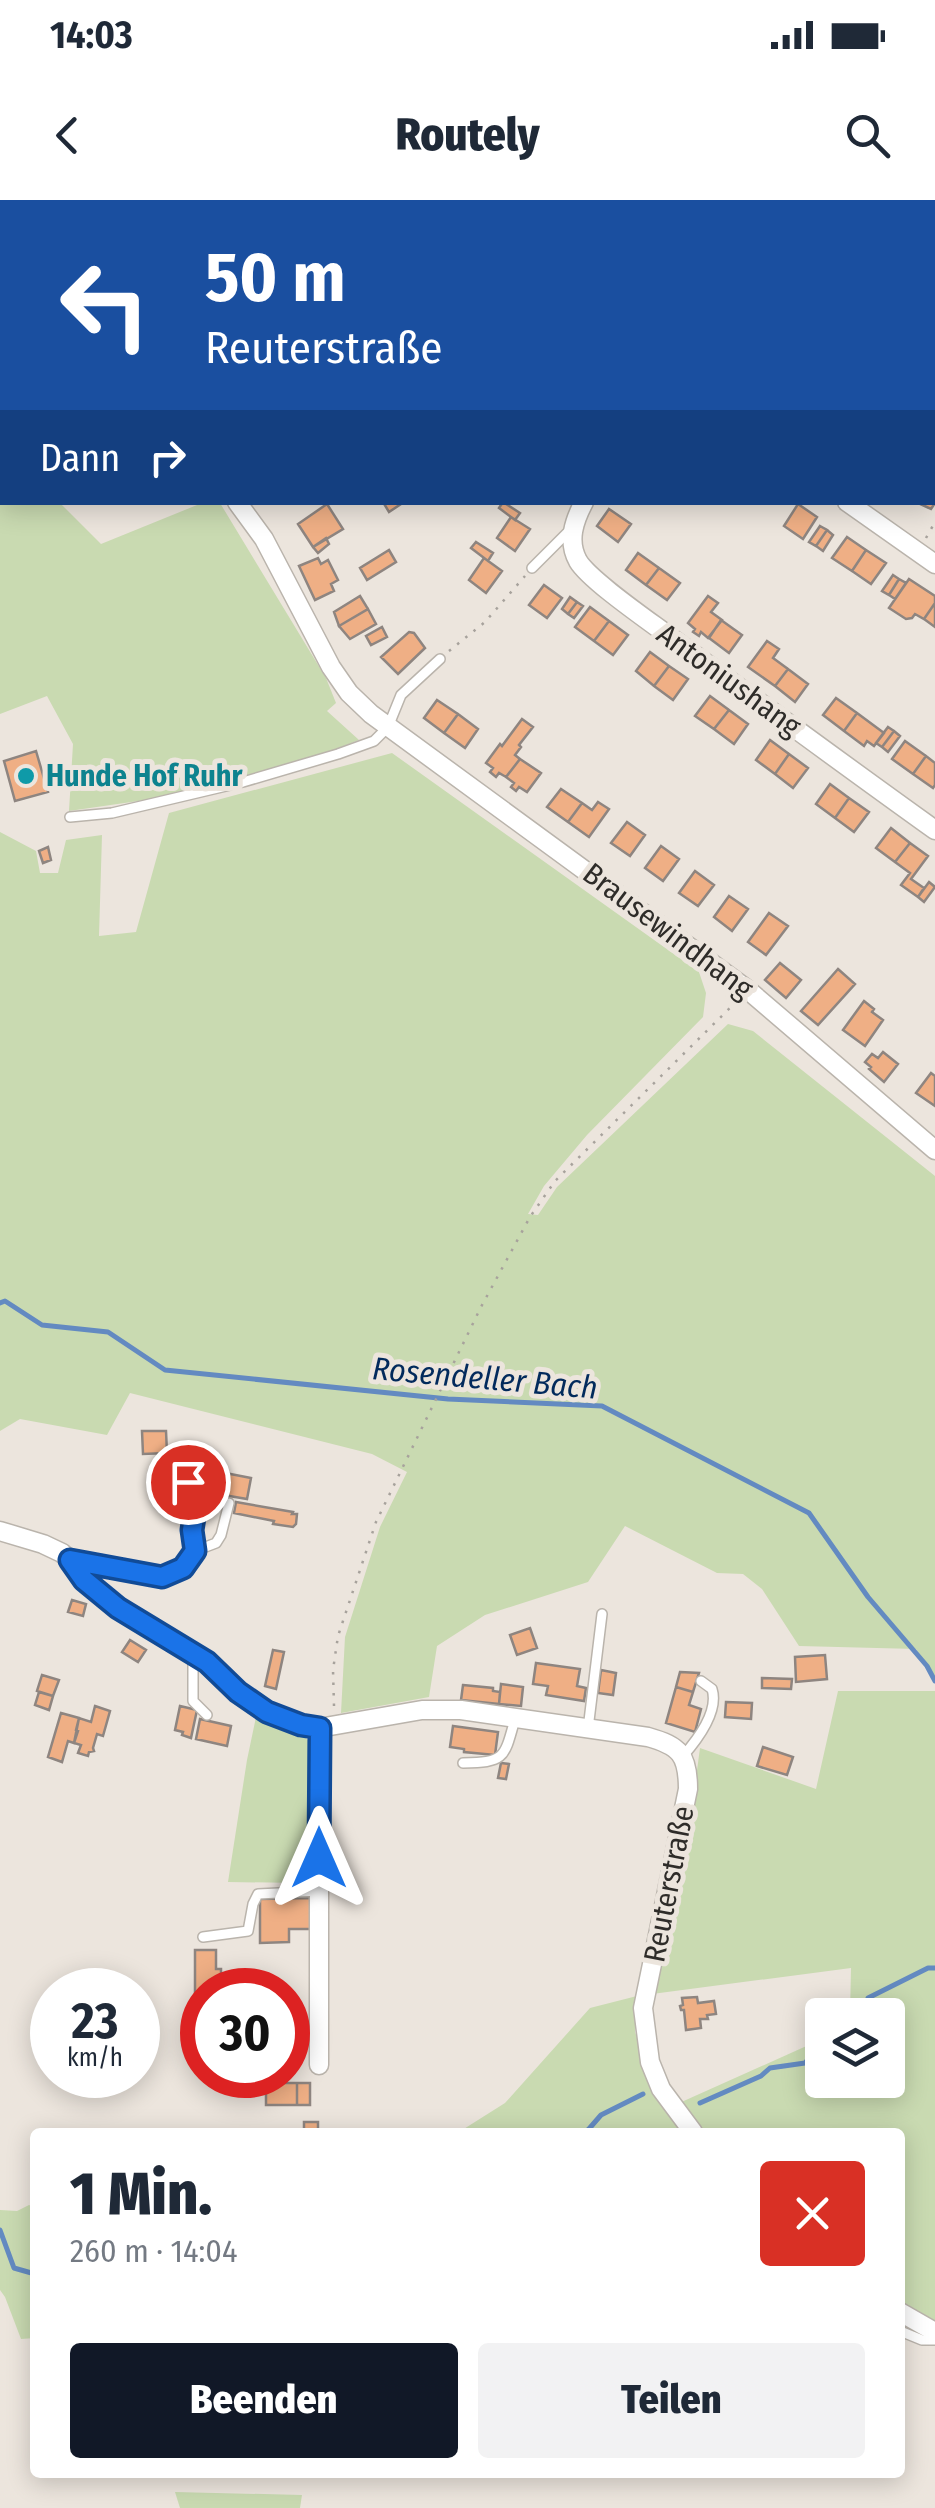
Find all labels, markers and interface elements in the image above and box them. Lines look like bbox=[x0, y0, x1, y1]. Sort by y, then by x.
text: 14:03 bbox=[50, 12, 133, 58]
icon: back bbox=[40, 108, 95, 163]
text: Routely bbox=[395, 108, 540, 162]
icon: search bbox=[840, 108, 895, 163]
text: 50 m bbox=[205, 236, 346, 320]
icon: left bbox=[40, 240, 170, 370]
text: Reuterstraße bbox=[205, 321, 443, 375]
icon: right bbox=[140, 430, 195, 485]
text: Dann bbox=[40, 435, 120, 481]
street label: Antoniushang bbox=[650, 616, 809, 745]
place label: Hunde Hof Ruhr bbox=[46, 758, 243, 794]
marker: Hunde Hof Ruhr bbox=[15, 765, 37, 787]
street label: Brausewindhang bbox=[576, 855, 761, 1007]
water label: Rosendeller Bach bbox=[371, 1349, 599, 1407]
pin bbox=[146, 1440, 231, 1525]
icon: arrive bbox=[161, 1455, 216, 1510]
street label: Reuterstraße bbox=[636, 1803, 702, 1965]
position arrow bbox=[267, 1806, 371, 1910]
speed limit sign: 30 bbox=[180, 1968, 310, 2098]
text: 23 bbox=[72, 1991, 118, 2051]
map controls bbox=[805, 1998, 905, 2098]
button: layers bbox=[805, 1998, 905, 2098]
text: km/h bbox=[67, 2043, 123, 2073]
text: 1 Min. bbox=[70, 2158, 212, 2230]
button: close bbox=[760, 2161, 865, 2266]
text: 260 m · 14:04 bbox=[70, 2232, 238, 2270]
button: Beenden bbox=[70, 2343, 458, 2458]
button: Teilen bbox=[478, 2343, 865, 2458]

